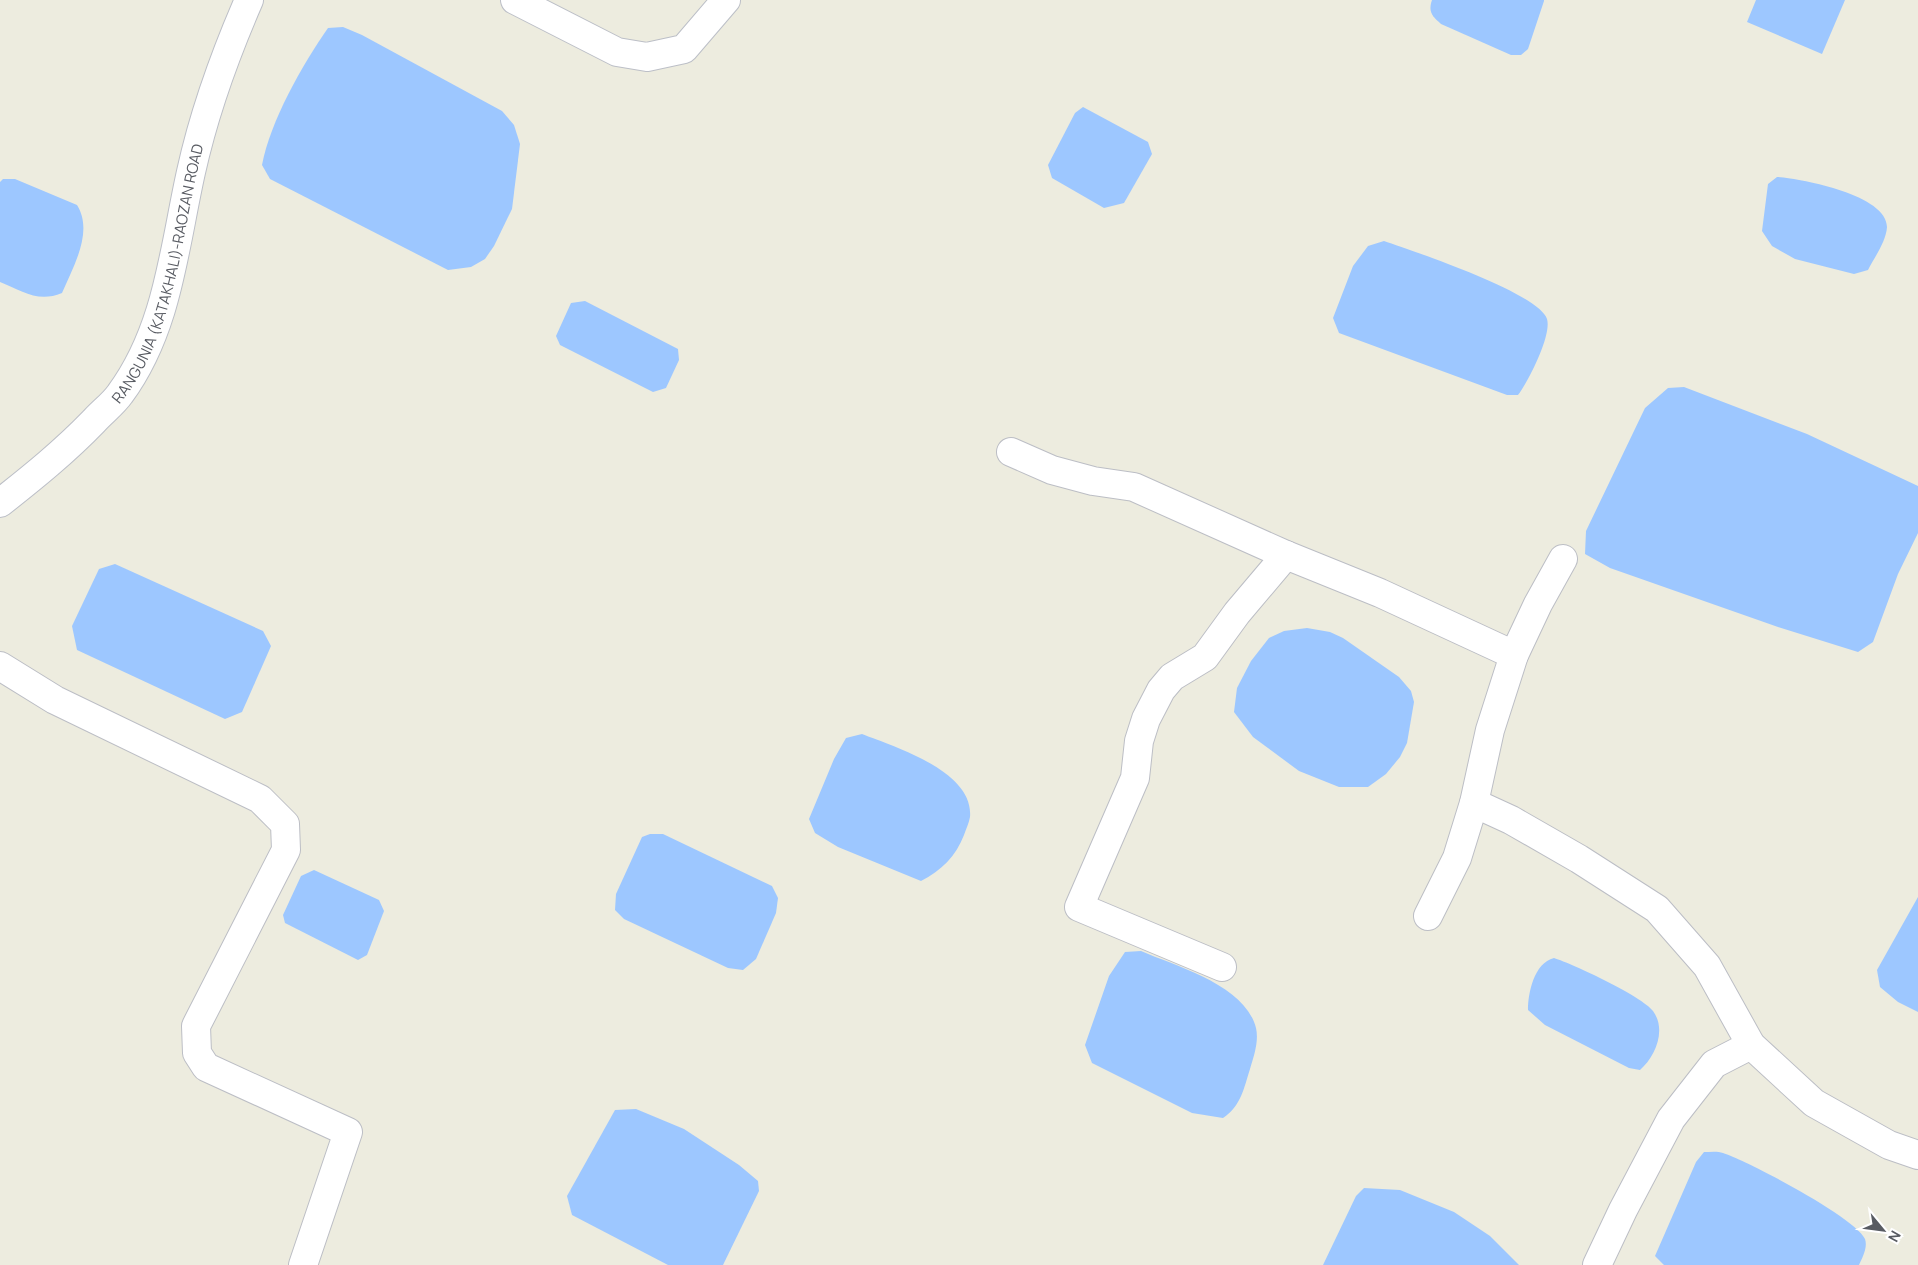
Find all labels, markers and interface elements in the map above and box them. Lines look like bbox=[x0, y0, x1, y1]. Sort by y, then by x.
street label: RANGUNIA (KATAKHALI)-RAOZAN ROAD bbox=[107, 141, 208, 407]
north arrow bbox=[1858, 1205, 1908, 1255]
text: N bbox=[1884, 1228, 1906, 1246]

